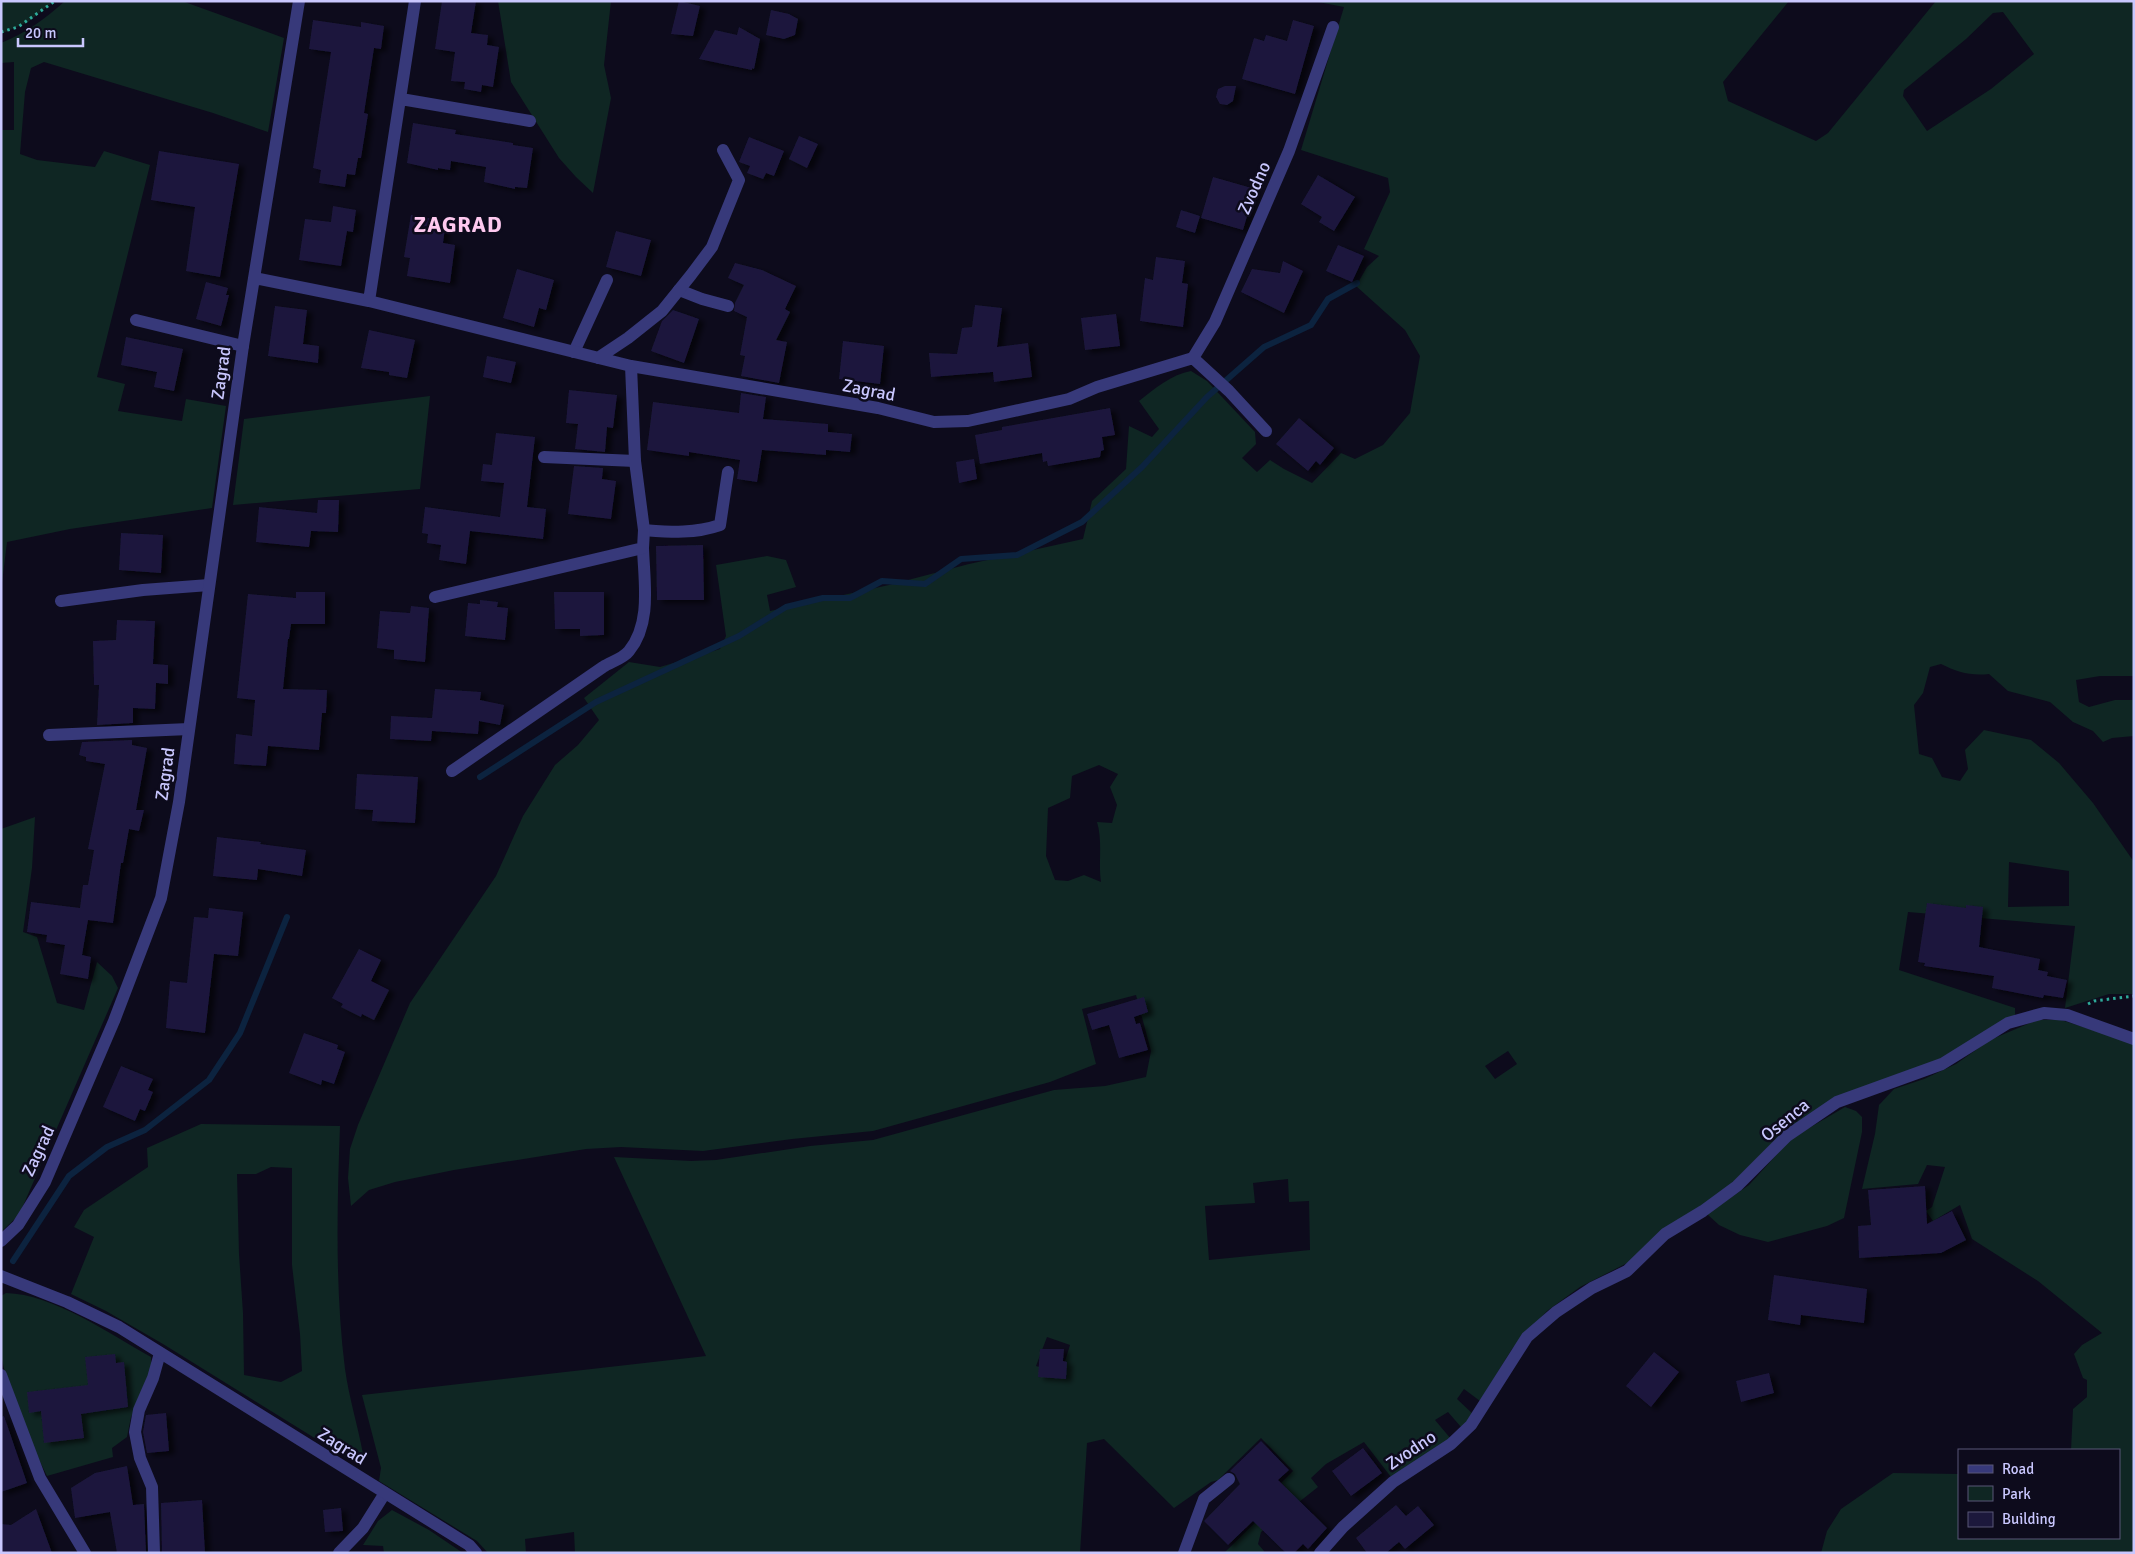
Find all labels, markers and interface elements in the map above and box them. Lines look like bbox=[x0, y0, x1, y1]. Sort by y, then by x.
scale bar bbox=[18, 15, 82, 47]
text: 20 m bbox=[25, 24, 56, 42]
street label: Zvodno bbox=[1233, 158, 1275, 218]
district label: ZAGRAD bbox=[413, 211, 503, 238]
street label: Zagrad bbox=[206, 345, 236, 401]
street label: Zagrad bbox=[841, 374, 897, 406]
street label: Zagrad bbox=[150, 746, 180, 802]
street label: Osenca bbox=[1756, 1094, 1814, 1146]
street label: Zagrad bbox=[17, 1122, 59, 1180]
street label: Zagrad bbox=[313, 1423, 371, 1469]
street label: Zvodno bbox=[1382, 1425, 1440, 1475]
legend bbox=[1958, 1449, 2120, 1539]
text: Road bbox=[2002, 1460, 2034, 1478]
text: Park bbox=[2002, 1485, 2031, 1503]
text: Building bbox=[2002, 1510, 2056, 1528]

